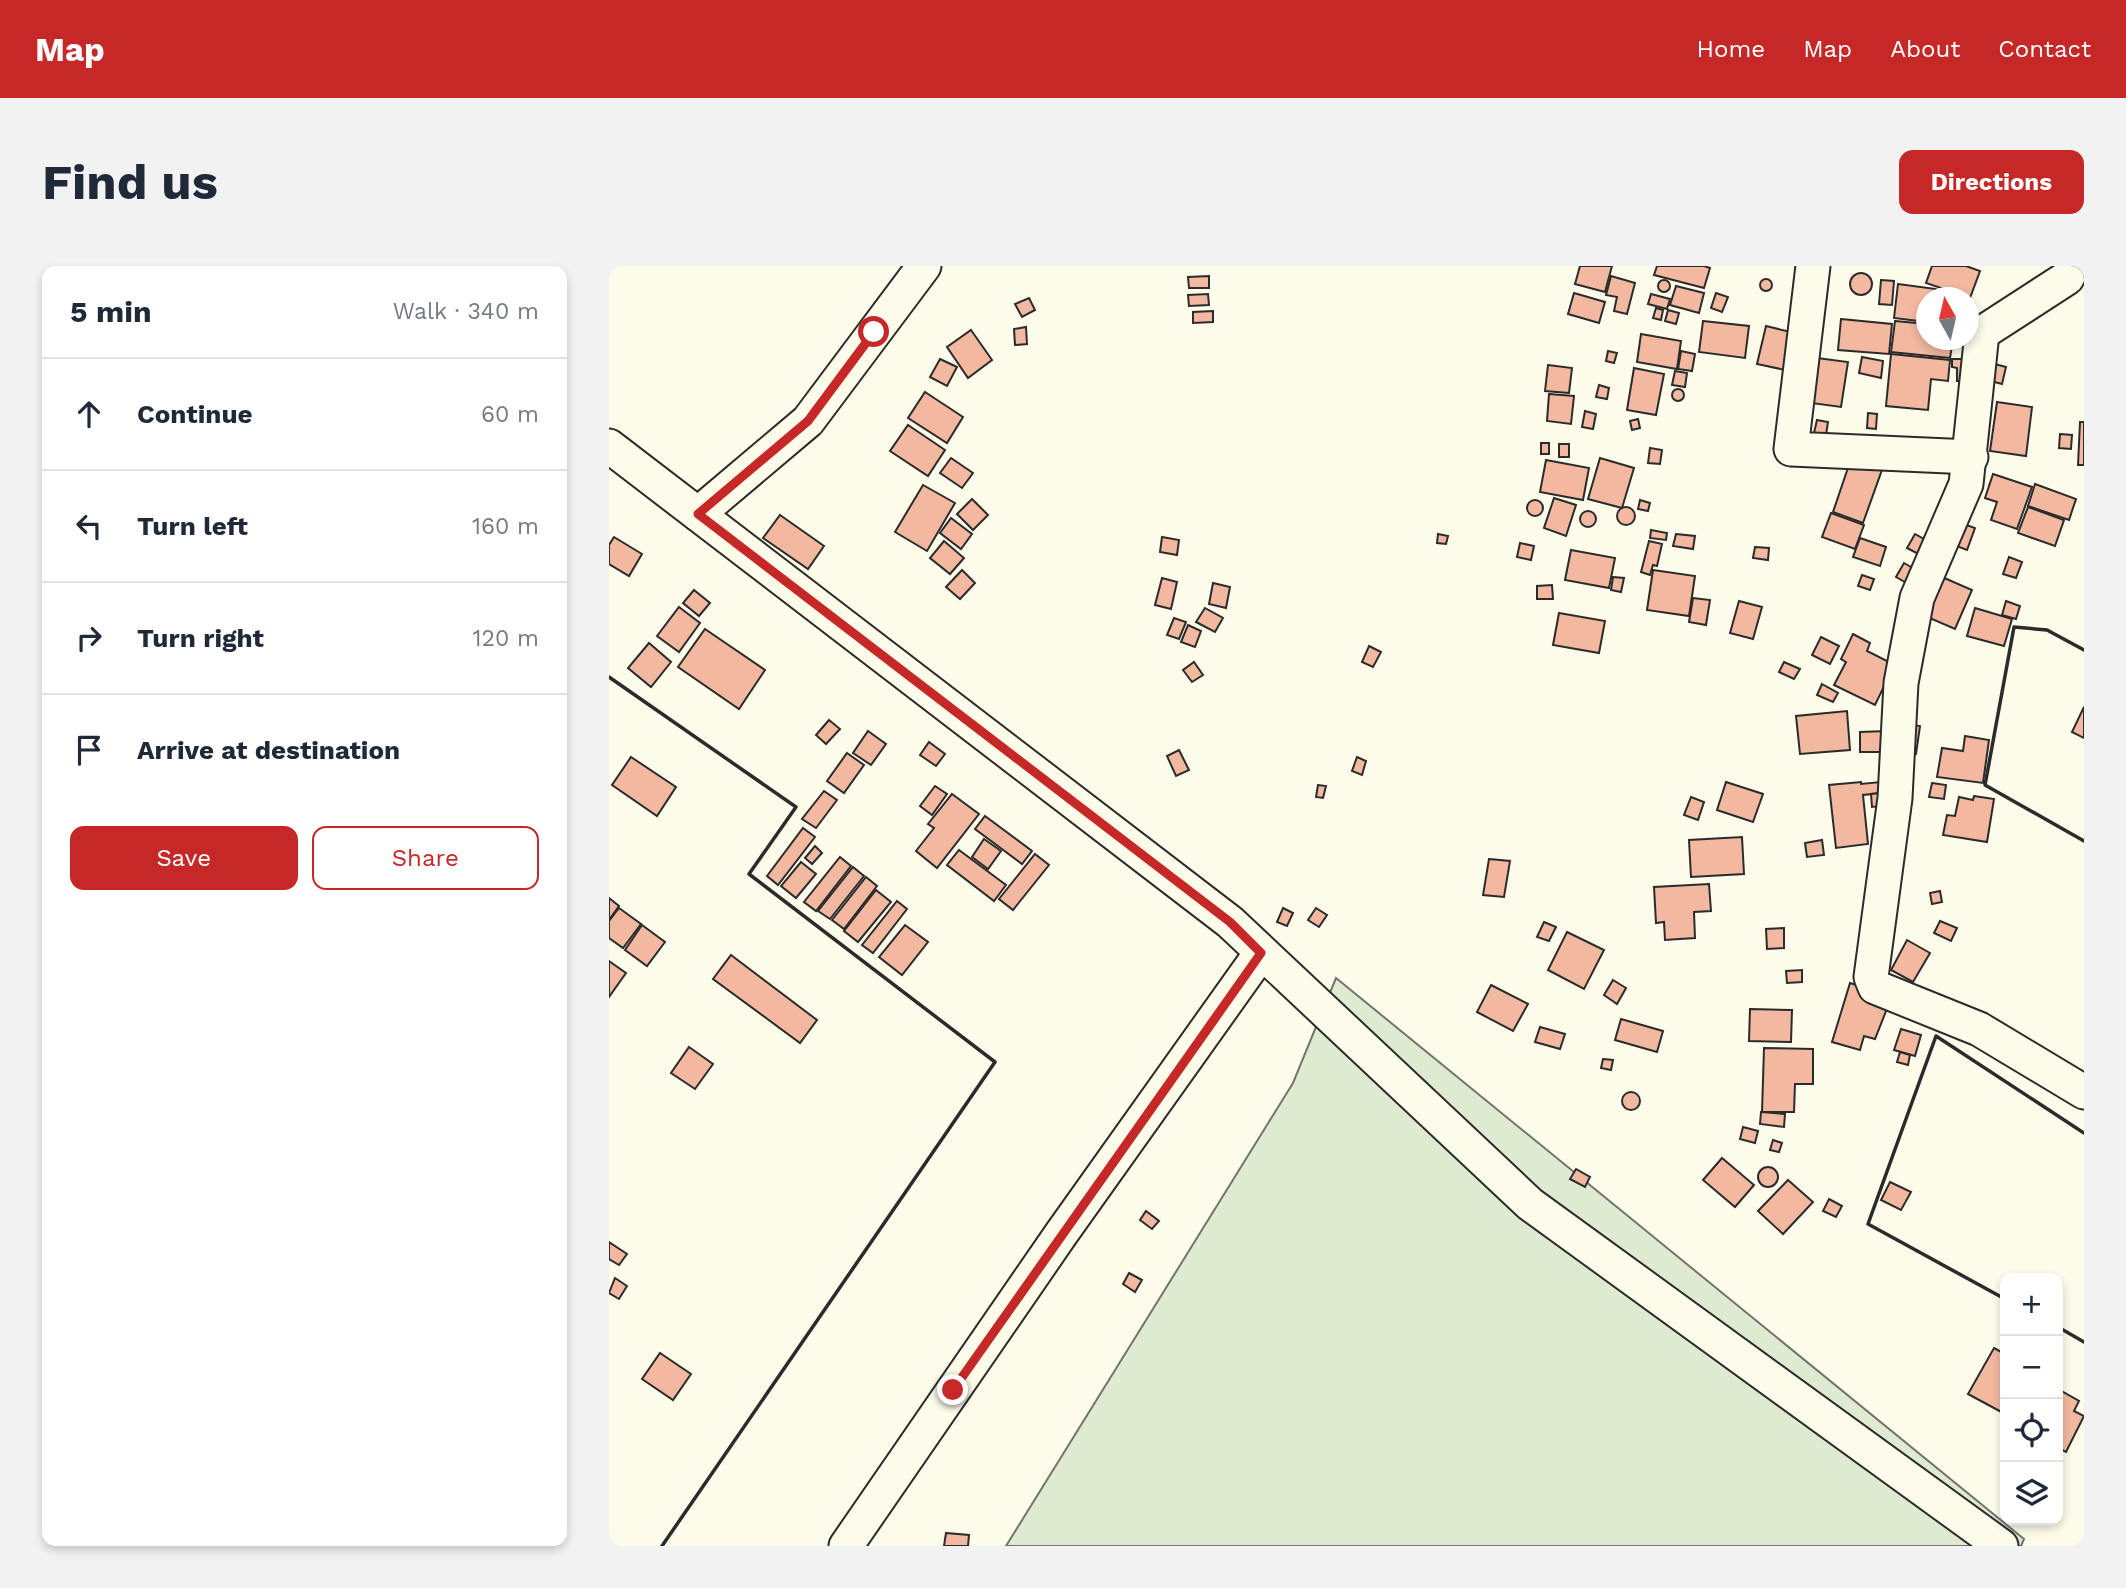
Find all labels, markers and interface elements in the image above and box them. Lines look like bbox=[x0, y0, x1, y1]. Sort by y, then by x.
text: Map bbox=[35, 30, 105, 69]
text: Home bbox=[1697, 35, 1765, 63]
text: Map bbox=[1803, 35, 1852, 63]
text: About bbox=[1890, 35, 1960, 63]
text: Contact bbox=[1998, 35, 2091, 63]
button: Directions bbox=[1899, 150, 2084, 214]
text: Find us bbox=[42, 153, 218, 211]
north arrow bbox=[1916, 287, 1979, 350]
text: 5 min bbox=[70, 294, 152, 329]
text: Walk · 340 m bbox=[393, 298, 539, 325]
route start bbox=[858, 316, 889, 347]
icon: ahead bbox=[70, 395, 108, 433]
text: Continue bbox=[137, 399, 253, 429]
text: 60 m bbox=[481, 401, 539, 428]
icon: left bbox=[70, 507, 108, 545]
text: Turn left bbox=[137, 511, 248, 541]
text: 160 m bbox=[472, 513, 539, 540]
icon: right bbox=[70, 619, 108, 657]
text: Turn right bbox=[137, 623, 264, 653]
text: 120 m bbox=[473, 625, 539, 652]
icon: arrive bbox=[70, 731, 108, 769]
text: Arrive at destination bbox=[137, 735, 400, 765]
button: Save bbox=[70, 826, 298, 890]
button: Share bbox=[312, 826, 539, 890]
map controls bbox=[2000, 1273, 2063, 1525]
button: + bbox=[2000, 1273, 2063, 1336]
button: − bbox=[2000, 1336, 2063, 1399]
route end bbox=[937, 1374, 968, 1405]
button: locate bbox=[2000, 1399, 2063, 1462]
button: layers bbox=[2000, 1462, 2063, 1525]

